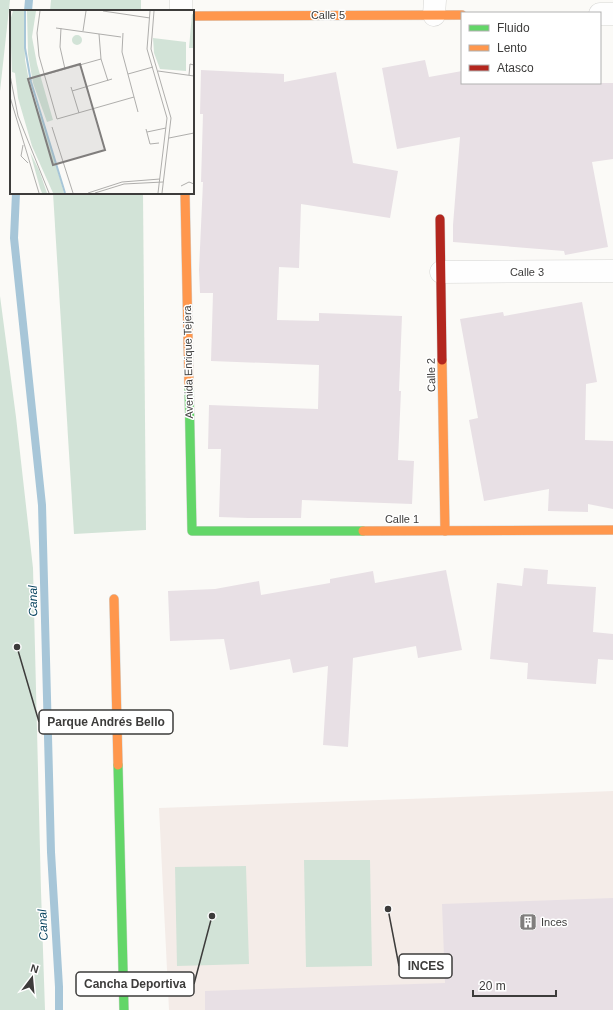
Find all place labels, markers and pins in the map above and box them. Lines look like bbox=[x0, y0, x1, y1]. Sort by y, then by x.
callout: Parque Andrés Bello bbox=[39, 710, 173, 734]
building icon: Inces bbox=[518, 912, 538, 932]
place label: Inces bbox=[541, 916, 568, 928]
callout: INCES bbox=[399, 954, 452, 978]
callout: Cancha Deportiva bbox=[76, 972, 194, 996]

